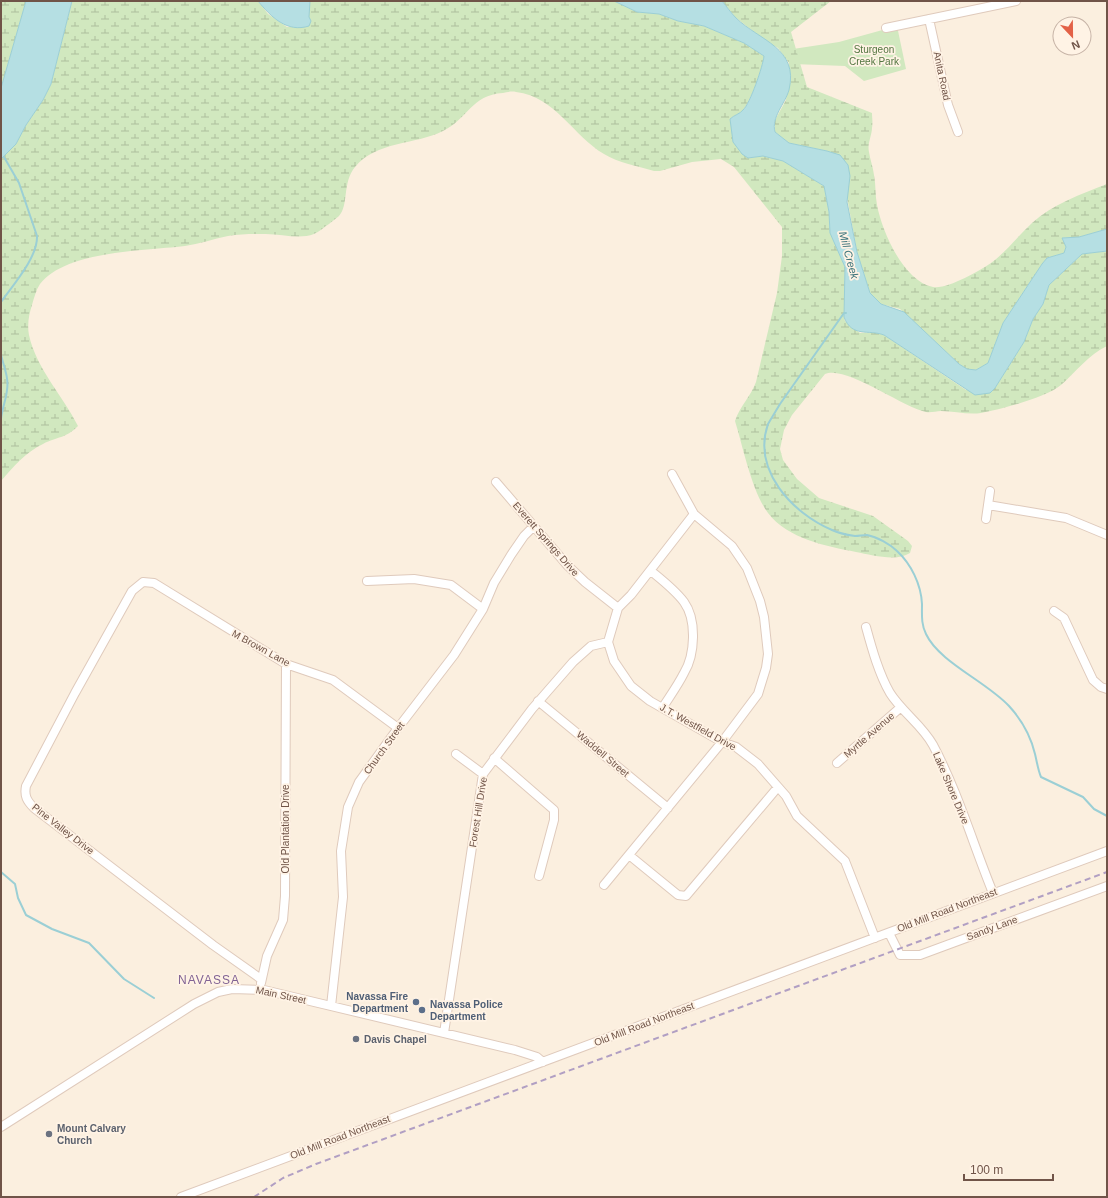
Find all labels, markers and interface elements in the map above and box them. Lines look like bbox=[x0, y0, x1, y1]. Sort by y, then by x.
north arrow bbox=[1052, 16, 1092, 56]
text: N bbox=[1070, 38, 1082, 52]
park label: Sturgeon Creek Park bbox=[849, 44, 900, 67]
street label: Anita Road bbox=[931, 51, 953, 101]
water label: Mill Creek bbox=[837, 230, 861, 281]
street label: Everett Springs Drive bbox=[511, 500, 581, 579]
street label: M Brown Lane bbox=[230, 628, 292, 669]
street label: J.T. Westfield Drive bbox=[658, 701, 738, 753]
street label: Myrtle Avenue bbox=[842, 710, 897, 760]
street label: Church Street bbox=[361, 720, 407, 776]
street label: Waddell Street bbox=[574, 729, 632, 779]
street label: Lake Shore Drive bbox=[931, 750, 971, 826]
street label: Forest Hill Drive bbox=[467, 776, 489, 848]
street label: Old Plantation Drive bbox=[280, 784, 291, 873]
street label: Pine Valley Drive bbox=[30, 801, 96, 857]
street label: Old Mill Road Northeast bbox=[895, 886, 999, 934]
street label: Sandy Lane bbox=[965, 914, 1019, 942]
district label: NAVASSA bbox=[178, 973, 240, 987]
street label: Main Street bbox=[255, 984, 307, 1006]
place label: Navassa Fire Department bbox=[346, 991, 409, 1014]
marker: Navassa Fire Department bbox=[411, 997, 421, 1007]
place label: Navassa Police Department bbox=[430, 999, 503, 1022]
street label: Old Mill Road Northeast bbox=[592, 1000, 696, 1048]
marker: Navassa Police Department bbox=[417, 1005, 427, 1015]
marker: Davis Chapel bbox=[351, 1034, 361, 1044]
place label: Davis Chapel bbox=[364, 1034, 427, 1045]
street label: Old Mill Road Northeast bbox=[288, 1113, 392, 1161]
place label: Mount Calvary Church bbox=[57, 1123, 126, 1146]
marker: Mount Calvary Church bbox=[44, 1129, 54, 1139]
scale bar bbox=[964, 1156, 1053, 1182]
text: 100 m bbox=[970, 1163, 1003, 1177]

